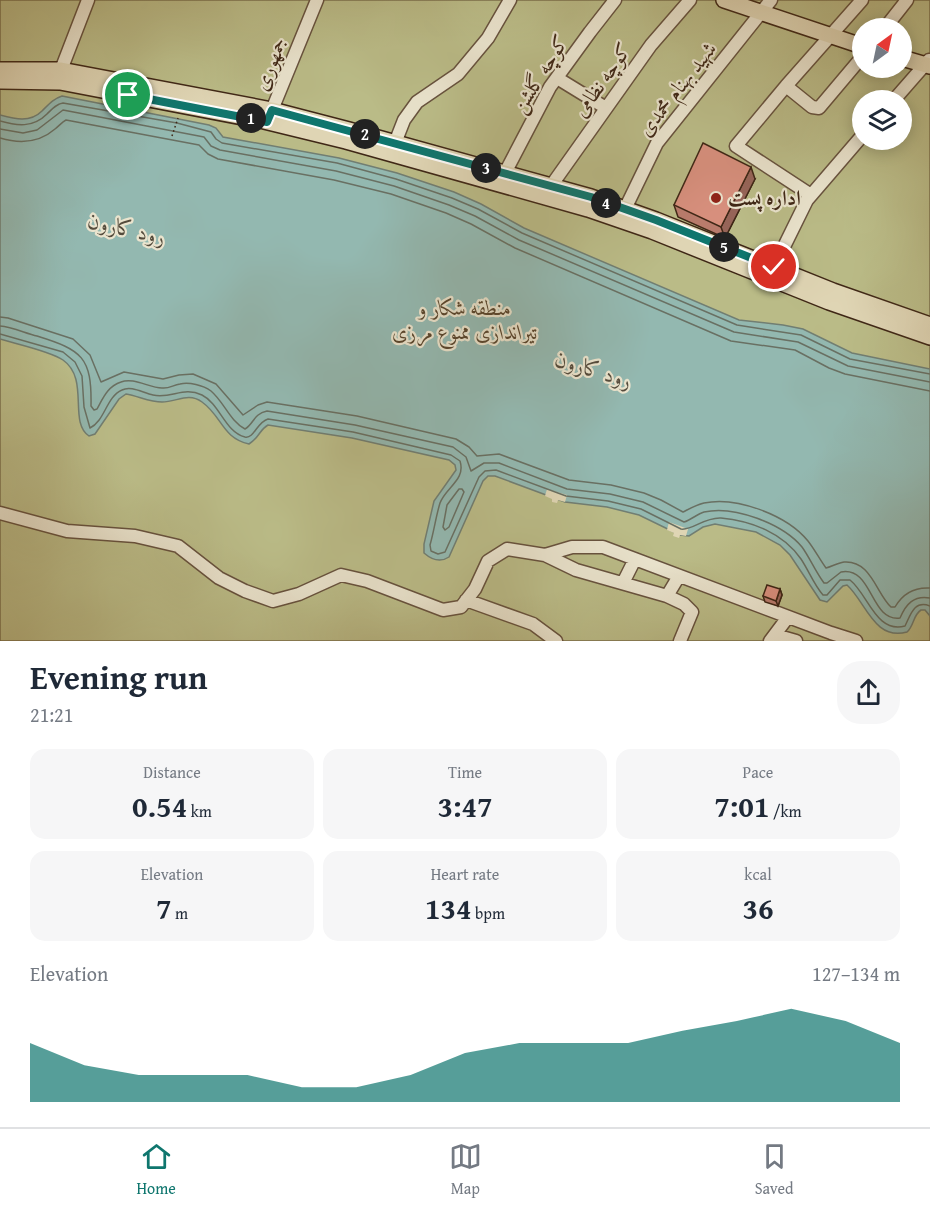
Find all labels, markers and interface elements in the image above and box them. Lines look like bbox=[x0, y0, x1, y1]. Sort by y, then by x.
north arrow bbox=[852, 18, 912, 78]
map controls bbox=[852, 18, 912, 150]
street label: کوچه گلشن bbox=[503, 28, 576, 119]
street label: جمهوری bbox=[245, 32, 294, 95]
street label: شهید بهنام محمدی bbox=[630, 35, 726, 145]
street label: کوچه نظامی bbox=[565, 36, 639, 123]
pin bbox=[102, 69, 153, 120]
icon: arrive bbox=[111, 78, 144, 111]
button: layers bbox=[852, 90, 912, 150]
pin: 1 bbox=[236, 103, 266, 133]
text: 1 bbox=[247, 106, 255, 130]
pin: 2 bbox=[350, 119, 380, 149]
text: 2 bbox=[361, 122, 369, 146]
pin: 3 bbox=[471, 153, 501, 183]
text: 3 bbox=[482, 156, 490, 180]
place label: اداره پست bbox=[728, 182, 801, 213]
pin: 4 bbox=[591, 188, 621, 218]
text: 4 bbox=[602, 191, 610, 215]
marker: اداره پست bbox=[709, 191, 723, 205]
water label: رود کارون bbox=[85, 204, 169, 252]
pin: 5 bbox=[709, 232, 739, 262]
text: 5 bbox=[720, 235, 728, 259]
pin bbox=[748, 241, 799, 292]
icon: check bbox=[757, 250, 790, 283]
park label: منطقه شکار و تیراندازی ممنوع مرزی bbox=[392, 292, 538, 350]
water label: رود کارون bbox=[552, 342, 636, 396]
text: Evening run bbox=[30, 653, 207, 701]
button: share bbox=[837, 661, 900, 724]
text: 21:21 bbox=[30, 700, 73, 729]
text: Distance bbox=[143, 760, 201, 784]
text: Time bbox=[448, 760, 482, 784]
text: Pace bbox=[743, 760, 773, 784]
text: 0.54 bbox=[132, 784, 187, 828]
text: 3:47 bbox=[437, 784, 493, 828]
text: 7:01 bbox=[714, 784, 769, 828]
text: km bbox=[187, 799, 212, 823]
text: /km bbox=[769, 799, 802, 823]
text: Elevation bbox=[141, 862, 203, 886]
text: Heart rate bbox=[431, 862, 499, 886]
text: kcal bbox=[744, 862, 772, 886]
text: 7 bbox=[156, 886, 171, 930]
text: 134 bbox=[425, 886, 472, 930]
text: 36 bbox=[742, 886, 774, 930]
text: m bbox=[171, 901, 188, 925]
text: bpm bbox=[472, 901, 505, 925]
text: Elevation bbox=[30, 959, 108, 988]
text: 127–134 m bbox=[812, 959, 900, 988]
tab: Home bbox=[136, 1140, 176, 1200]
tab: Map bbox=[449, 1140, 482, 1200]
tab: Saved bbox=[755, 1140, 794, 1200]

